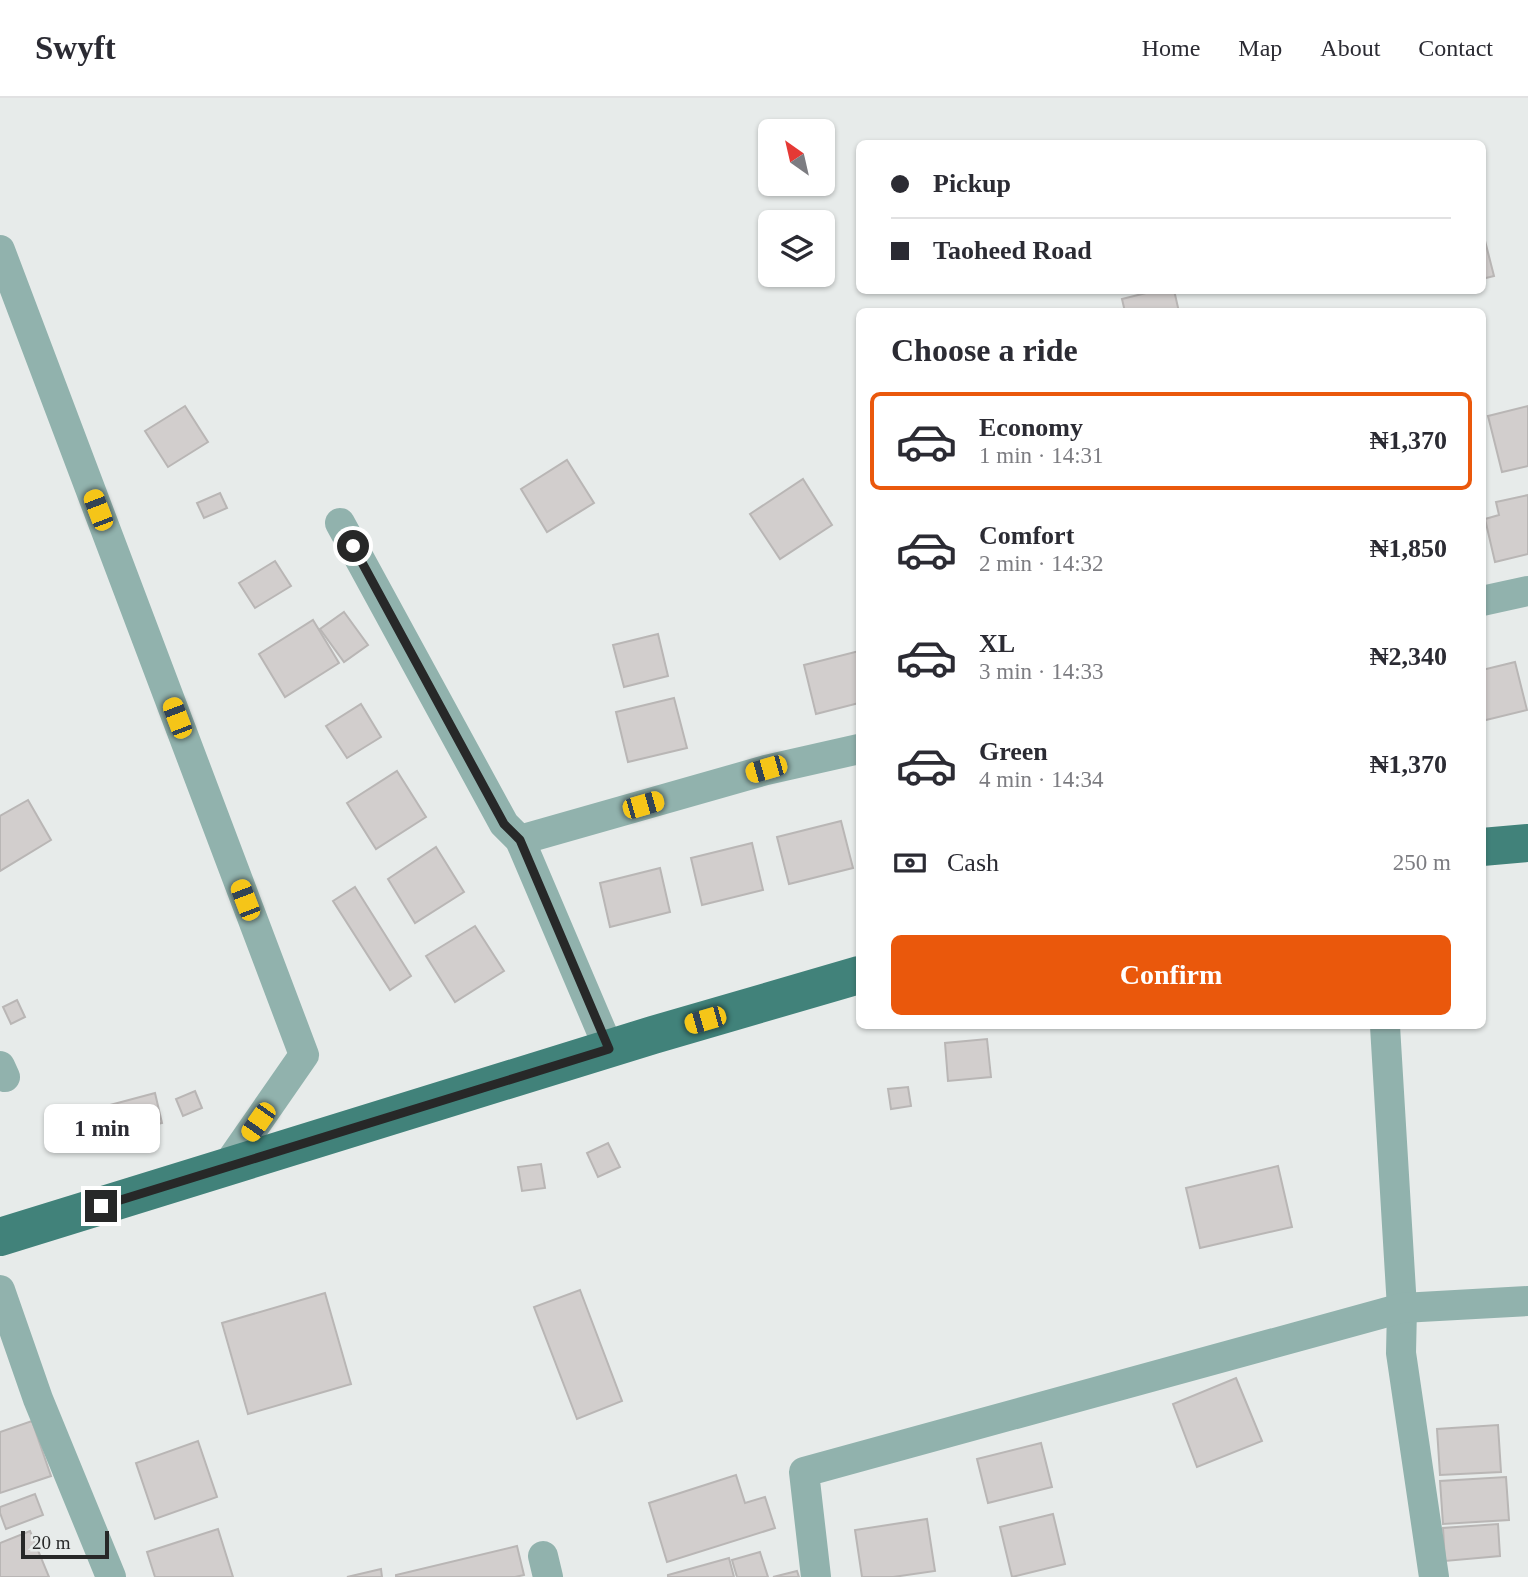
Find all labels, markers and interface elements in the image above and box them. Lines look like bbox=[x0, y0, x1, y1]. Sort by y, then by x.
text: Swyft bbox=[35, 30, 116, 66]
text: Home bbox=[1142, 35, 1200, 61]
text: Map bbox=[1238, 35, 1282, 61]
text: About bbox=[1320, 35, 1380, 61]
text: Contact bbox=[1418, 35, 1493, 61]
north arrow bbox=[758, 119, 835, 196]
map controls bbox=[758, 119, 835, 287]
text: Pickup bbox=[933, 169, 1011, 198]
button: layers bbox=[758, 210, 835, 287]
text: Taoheed Road bbox=[933, 236, 1092, 265]
text: Choose a ride bbox=[891, 332, 1078, 368]
icon: car bbox=[895, 410, 958, 473]
text: Economy bbox=[979, 413, 1083, 442]
text: ₦1,370 bbox=[1370, 426, 1447, 455]
text: 1 min · 14:31 bbox=[979, 443, 1104, 468]
car bbox=[81, 487, 116, 533]
icon: car bbox=[895, 518, 958, 581]
text: Comfort bbox=[979, 521, 1074, 550]
route start bbox=[337, 530, 369, 562]
text: ₦1,850 bbox=[1370, 534, 1447, 563]
text: 2 min · 14:32 bbox=[979, 551, 1104, 576]
icon: car bbox=[895, 626, 958, 689]
text: XL bbox=[979, 629, 1015, 658]
text: ₦2,340 bbox=[1370, 642, 1447, 671]
text: 3 min · 14:33 bbox=[979, 659, 1104, 684]
car bbox=[160, 695, 195, 741]
icon: car bbox=[895, 734, 958, 797]
text: Green bbox=[979, 737, 1048, 766]
text: ₦1,370 bbox=[1370, 750, 1447, 779]
car bbox=[743, 753, 790, 785]
text: 4 min · 14:34 bbox=[979, 767, 1104, 792]
car bbox=[620, 789, 667, 821]
icon: cash bbox=[891, 844, 929, 882]
text: Cash bbox=[947, 848, 999, 877]
text: 250 m bbox=[1393, 850, 1451, 875]
car bbox=[228, 877, 263, 923]
button: Confirm bbox=[891, 935, 1451, 1015]
car bbox=[682, 1004, 729, 1036]
car bbox=[238, 1099, 279, 1145]
callout: 1 min bbox=[43, 1104, 159, 1154]
text: 1 min bbox=[74, 1116, 130, 1141]
route end bbox=[85, 1190, 117, 1222]
scale bar bbox=[21, 1528, 108, 1560]
text: 20 m bbox=[32, 1532, 71, 1553]

